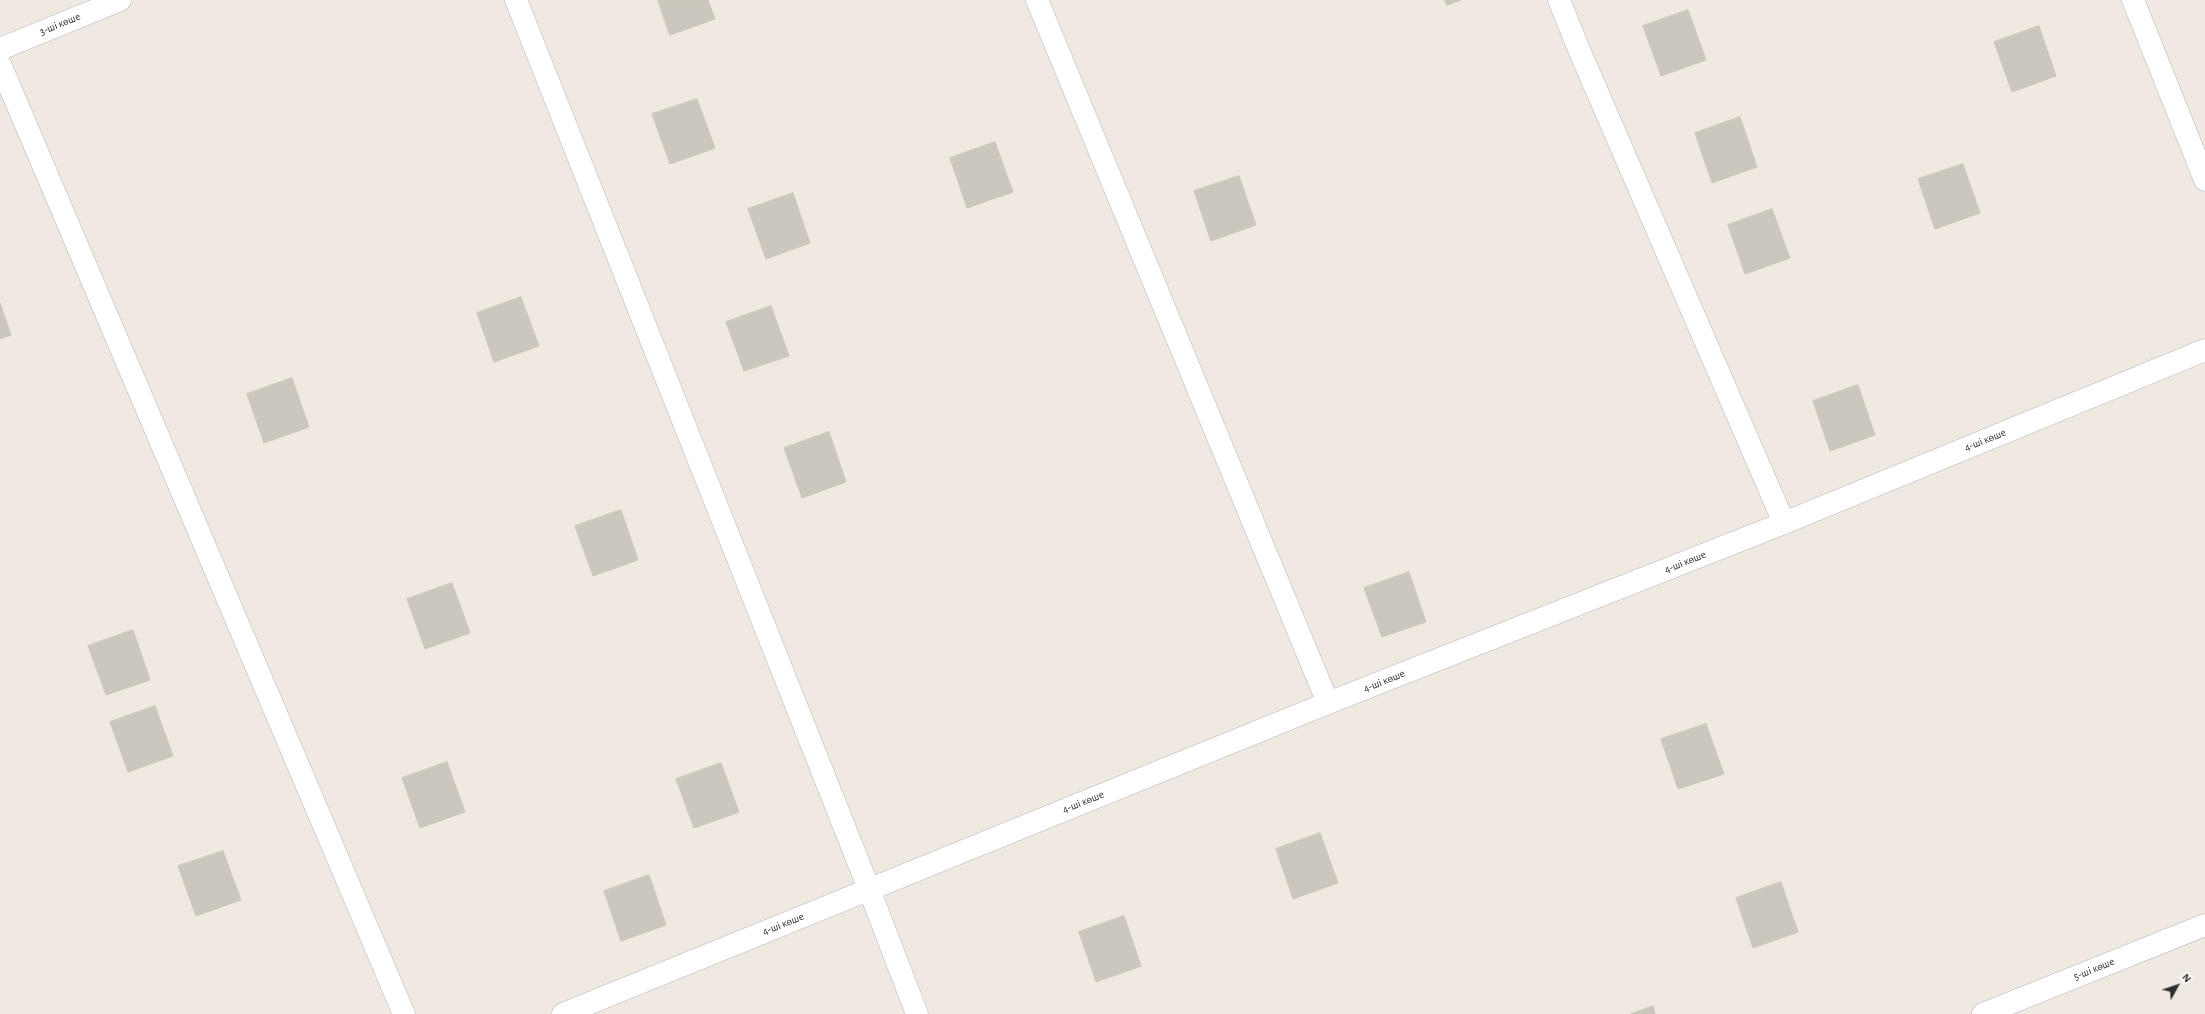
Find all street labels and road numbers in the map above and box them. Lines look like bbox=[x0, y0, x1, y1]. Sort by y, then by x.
street label: 3-ші көше bbox=[38, 10, 82, 38]
street label: 4-ші көше bbox=[1962, 426, 2008, 454]
street label: 4-ші көше bbox=[1662, 548, 1708, 576]
street label: 4-ші көше bbox=[1361, 667, 1407, 695]
street label: 4-ші көше bbox=[1060, 788, 1106, 816]
street label: 4-ші көше bbox=[760, 910, 806, 938]
street label: 5-ші көше bbox=[2072, 955, 2116, 983]

